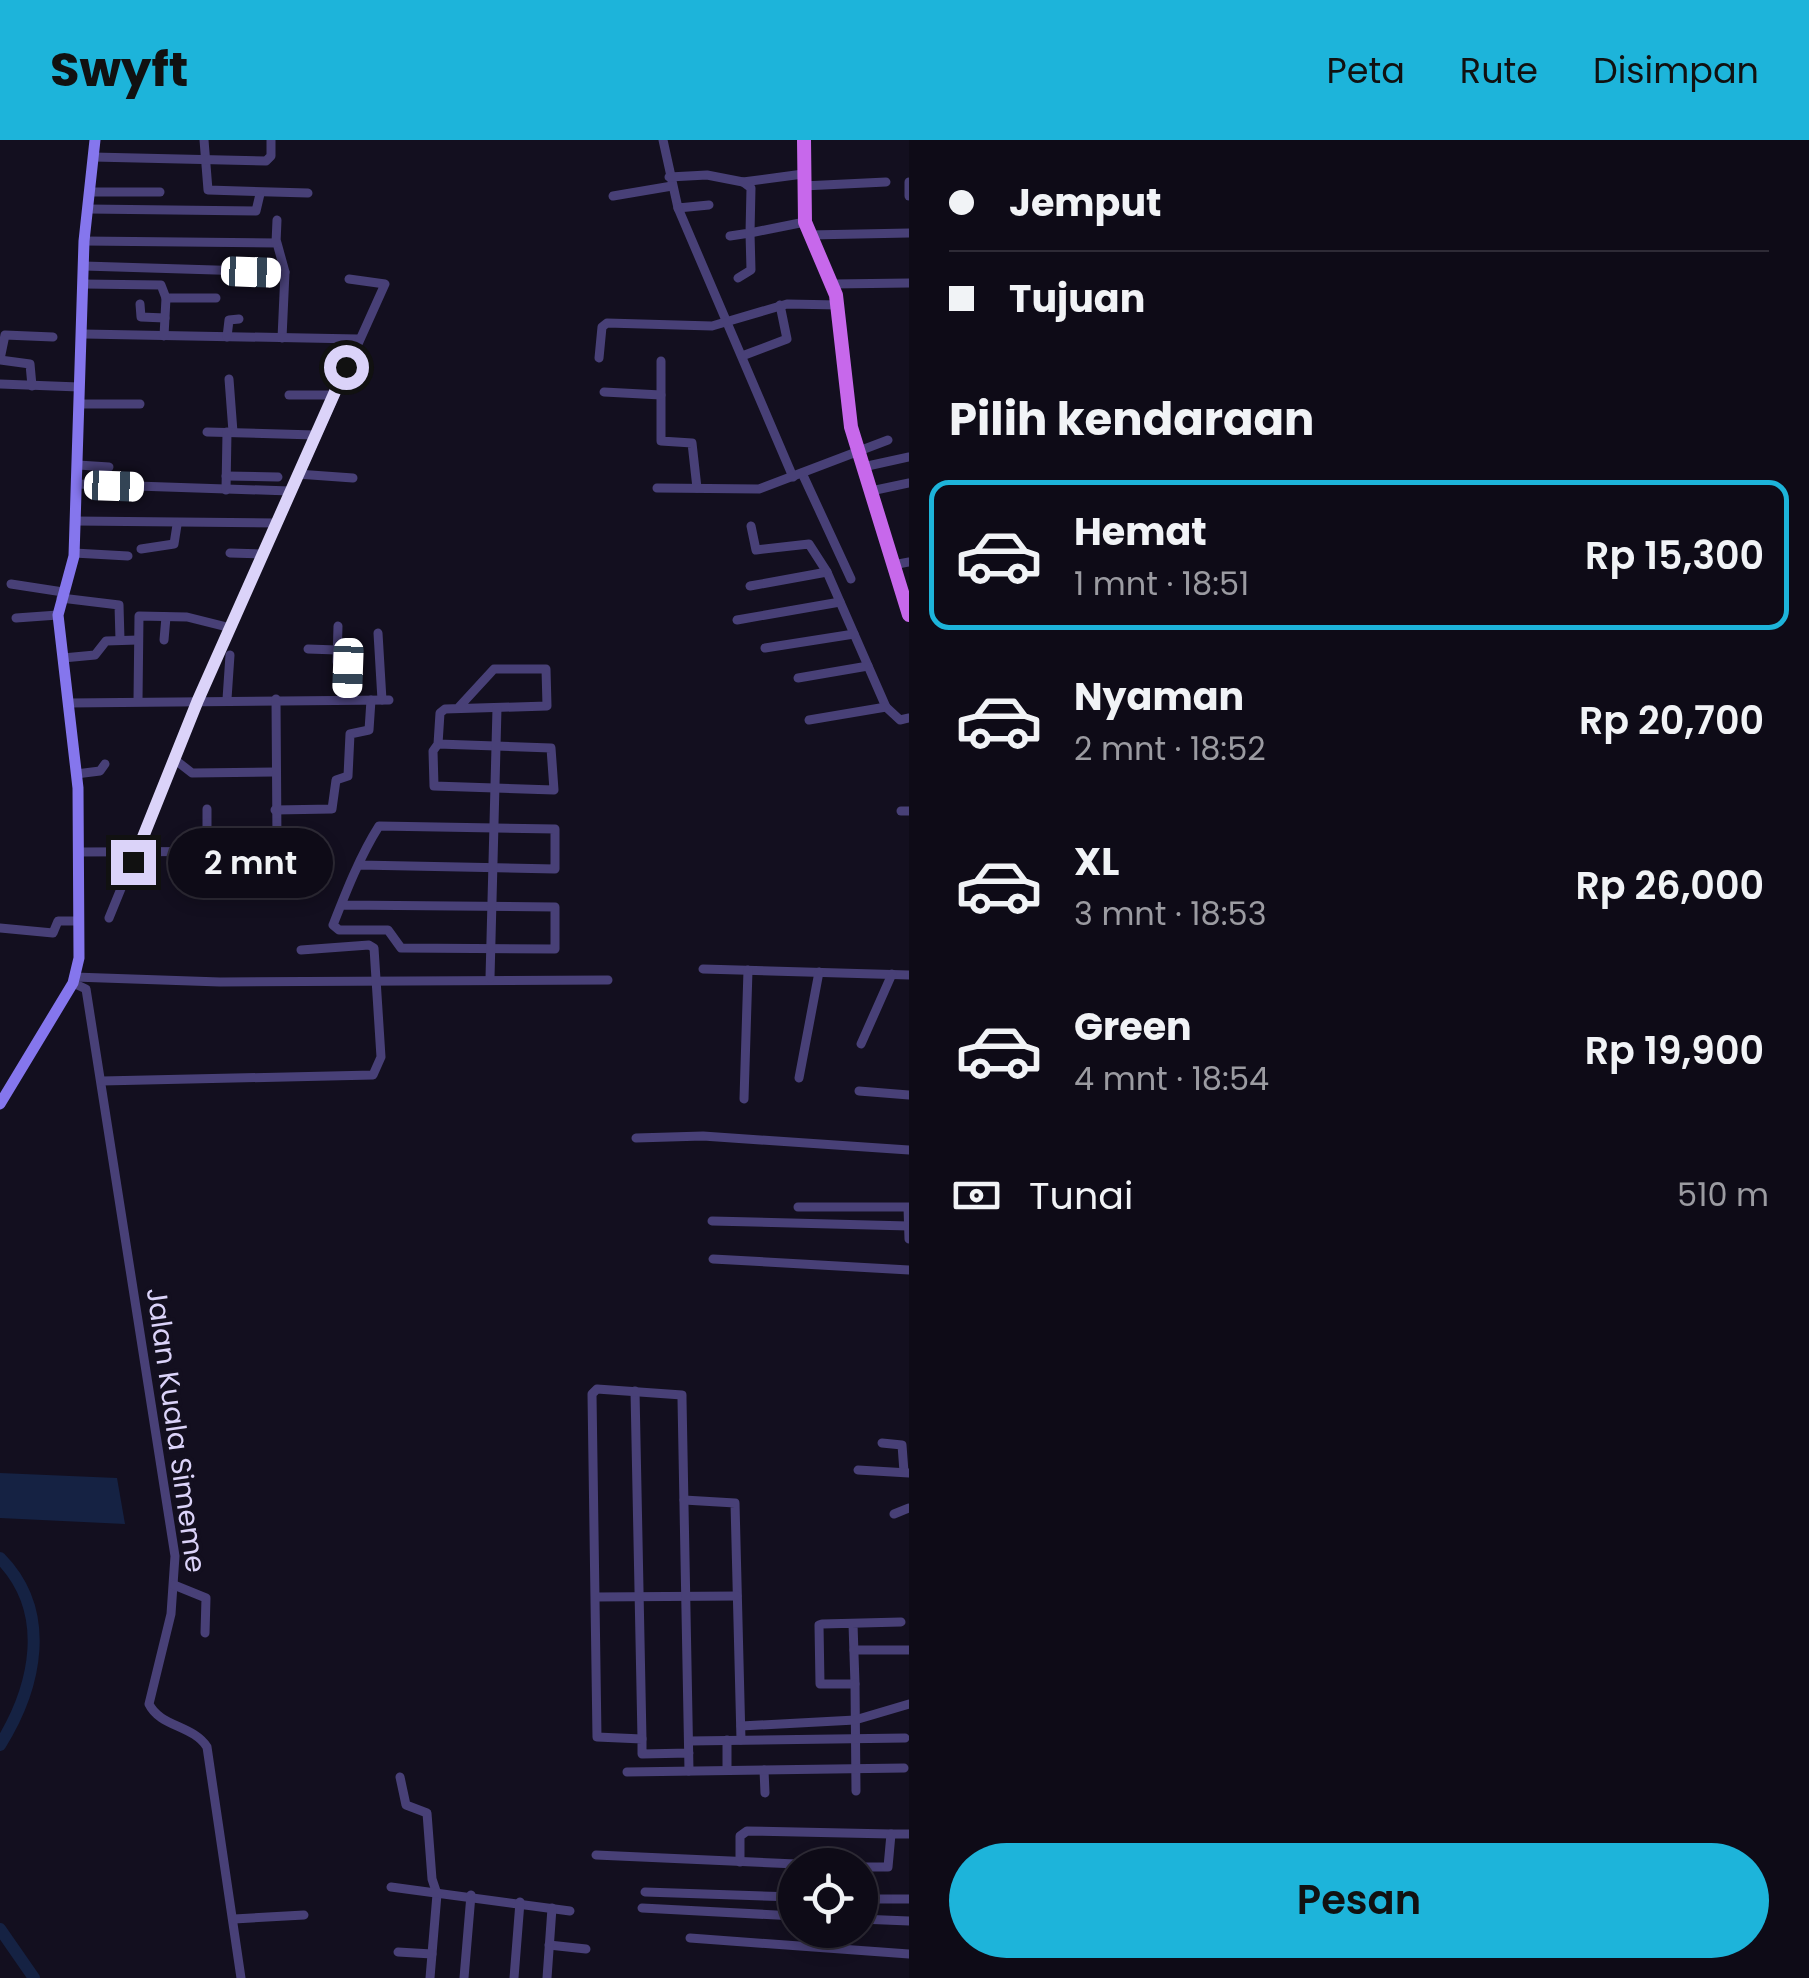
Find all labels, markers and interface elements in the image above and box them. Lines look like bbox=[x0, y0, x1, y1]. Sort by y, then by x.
text: Swyft bbox=[50, 36, 188, 103]
text: Peta bbox=[1326, 46, 1405, 95]
text: Rute bbox=[1460, 46, 1538, 95]
text: Disimpan bbox=[1593, 46, 1759, 95]
text: Jemput bbox=[1009, 176, 1161, 229]
car bbox=[220, 256, 282, 288]
text: Tujuan bbox=[1009, 272, 1145, 325]
route start bbox=[324, 345, 369, 390]
text: Pilih kendaraan bbox=[949, 388, 1314, 451]
car bbox=[83, 470, 145, 502]
text: Hemat bbox=[1074, 505, 1207, 558]
icon: car bbox=[954, 510, 1044, 600]
text: Rp 15,300 bbox=[1585, 529, 1764, 582]
text: 1 mnt · 18:51 bbox=[1074, 561, 1249, 606]
car bbox=[332, 637, 364, 699]
text: Nyaman bbox=[1074, 670, 1244, 723]
icon: car bbox=[954, 675, 1044, 765]
text: Rp 20,700 bbox=[1579, 694, 1764, 747]
text: 2 mnt · 18:52 bbox=[1074, 726, 1266, 771]
callout: 2 mnt bbox=[168, 827, 333, 897]
text: XL bbox=[1074, 835, 1119, 888]
route end bbox=[111, 840, 156, 885]
text: 2 mnt bbox=[204, 840, 297, 885]
icon: car bbox=[954, 840, 1044, 930]
text: Rp 26,000 bbox=[1575, 859, 1764, 912]
text: 3 mnt · 18:53 bbox=[1074, 891, 1267, 936]
text: Green bbox=[1074, 1000, 1192, 1053]
icon: car bbox=[954, 1005, 1044, 1095]
text: Rp 19,900 bbox=[1585, 1024, 1764, 1077]
text: 4 mnt · 18:54 bbox=[1074, 1056, 1269, 1101]
icon: cash bbox=[949, 1168, 1004, 1223]
text: Tunai bbox=[1029, 1169, 1133, 1222]
text: 510 m bbox=[1677, 1172, 1769, 1217]
street label: Jalan Kuala Simeme bbox=[137, 1285, 215, 1575]
button: Pesan bbox=[949, 1843, 1769, 1958]
map controls bbox=[778, 1848, 878, 1948]
button: locate bbox=[778, 1848, 878, 1948]

